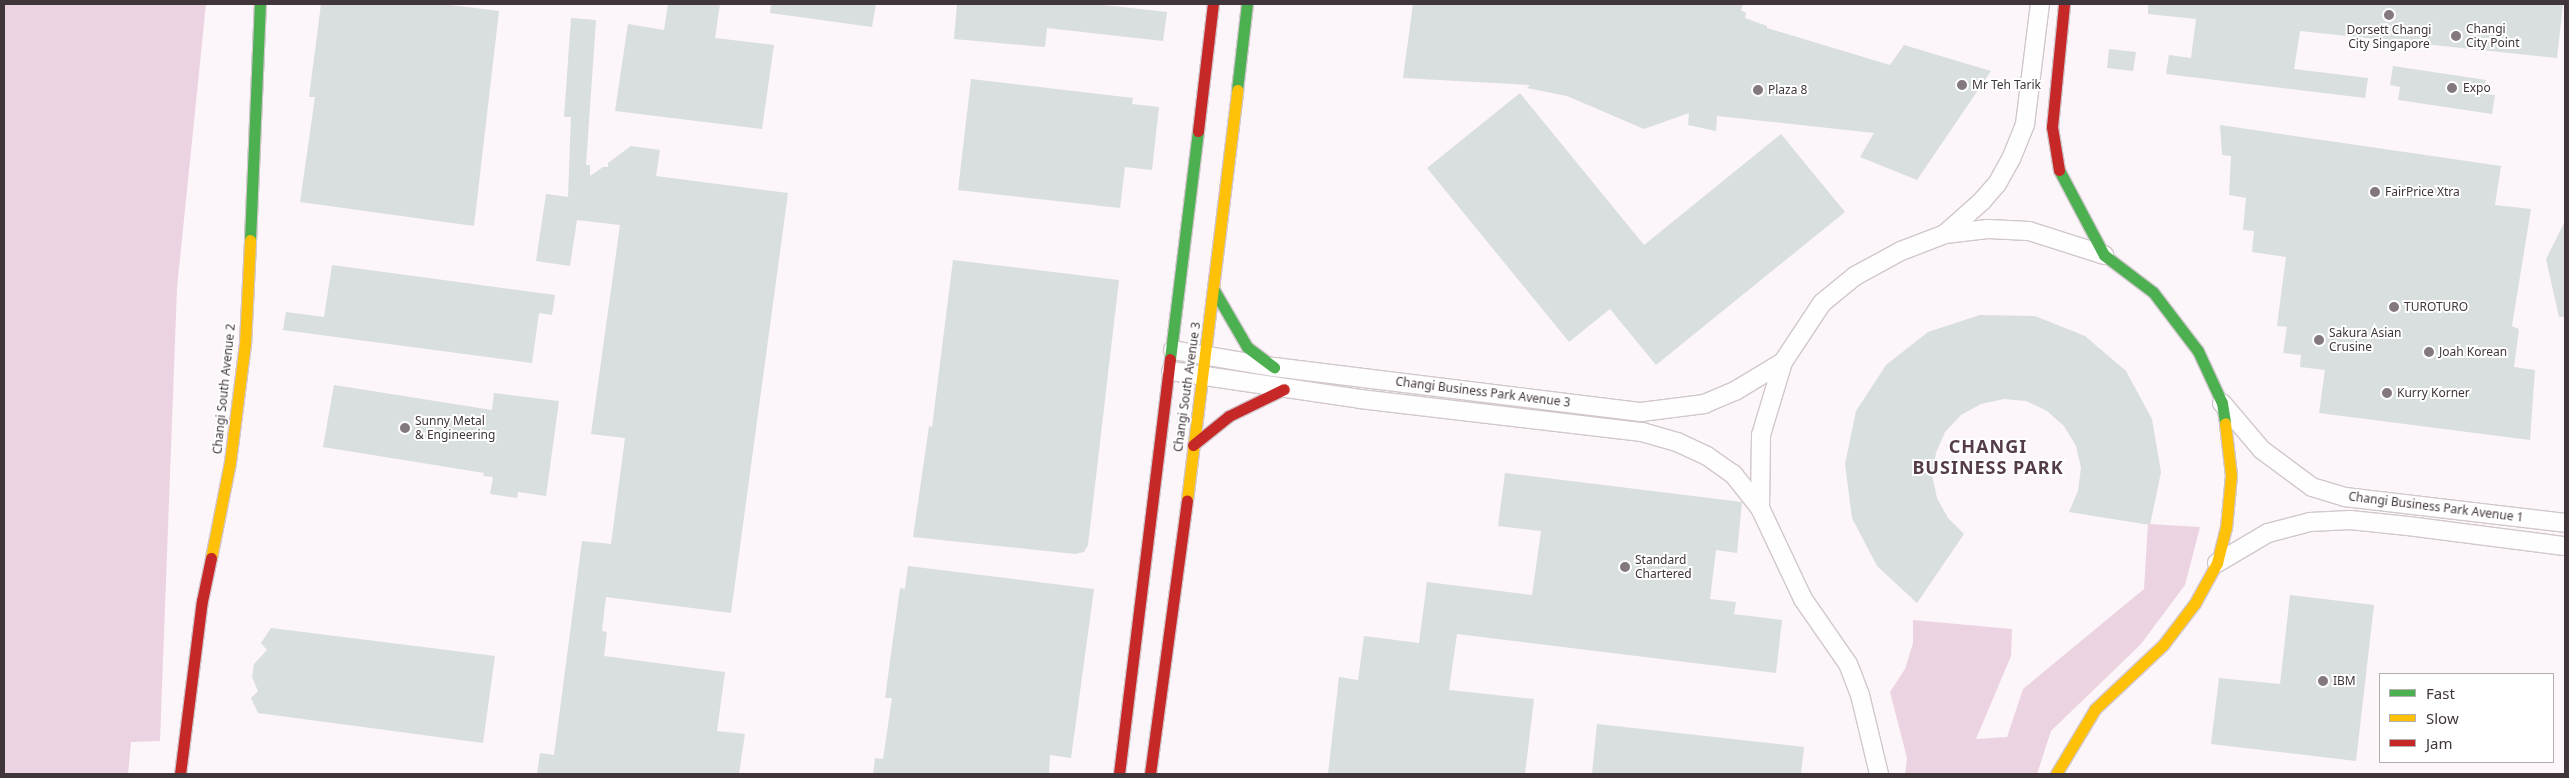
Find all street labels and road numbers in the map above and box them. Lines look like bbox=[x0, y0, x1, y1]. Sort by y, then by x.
street label: Changi South Avenue 3 bbox=[1171, 321, 1203, 453]
street label: Changi South Avenue 2 bbox=[210, 323, 238, 455]
street label: Changi Business Park Avenue 3 bbox=[1395, 374, 1571, 410]
street label: Changi Business Park Avenue 1 bbox=[2348, 489, 2524, 525]

